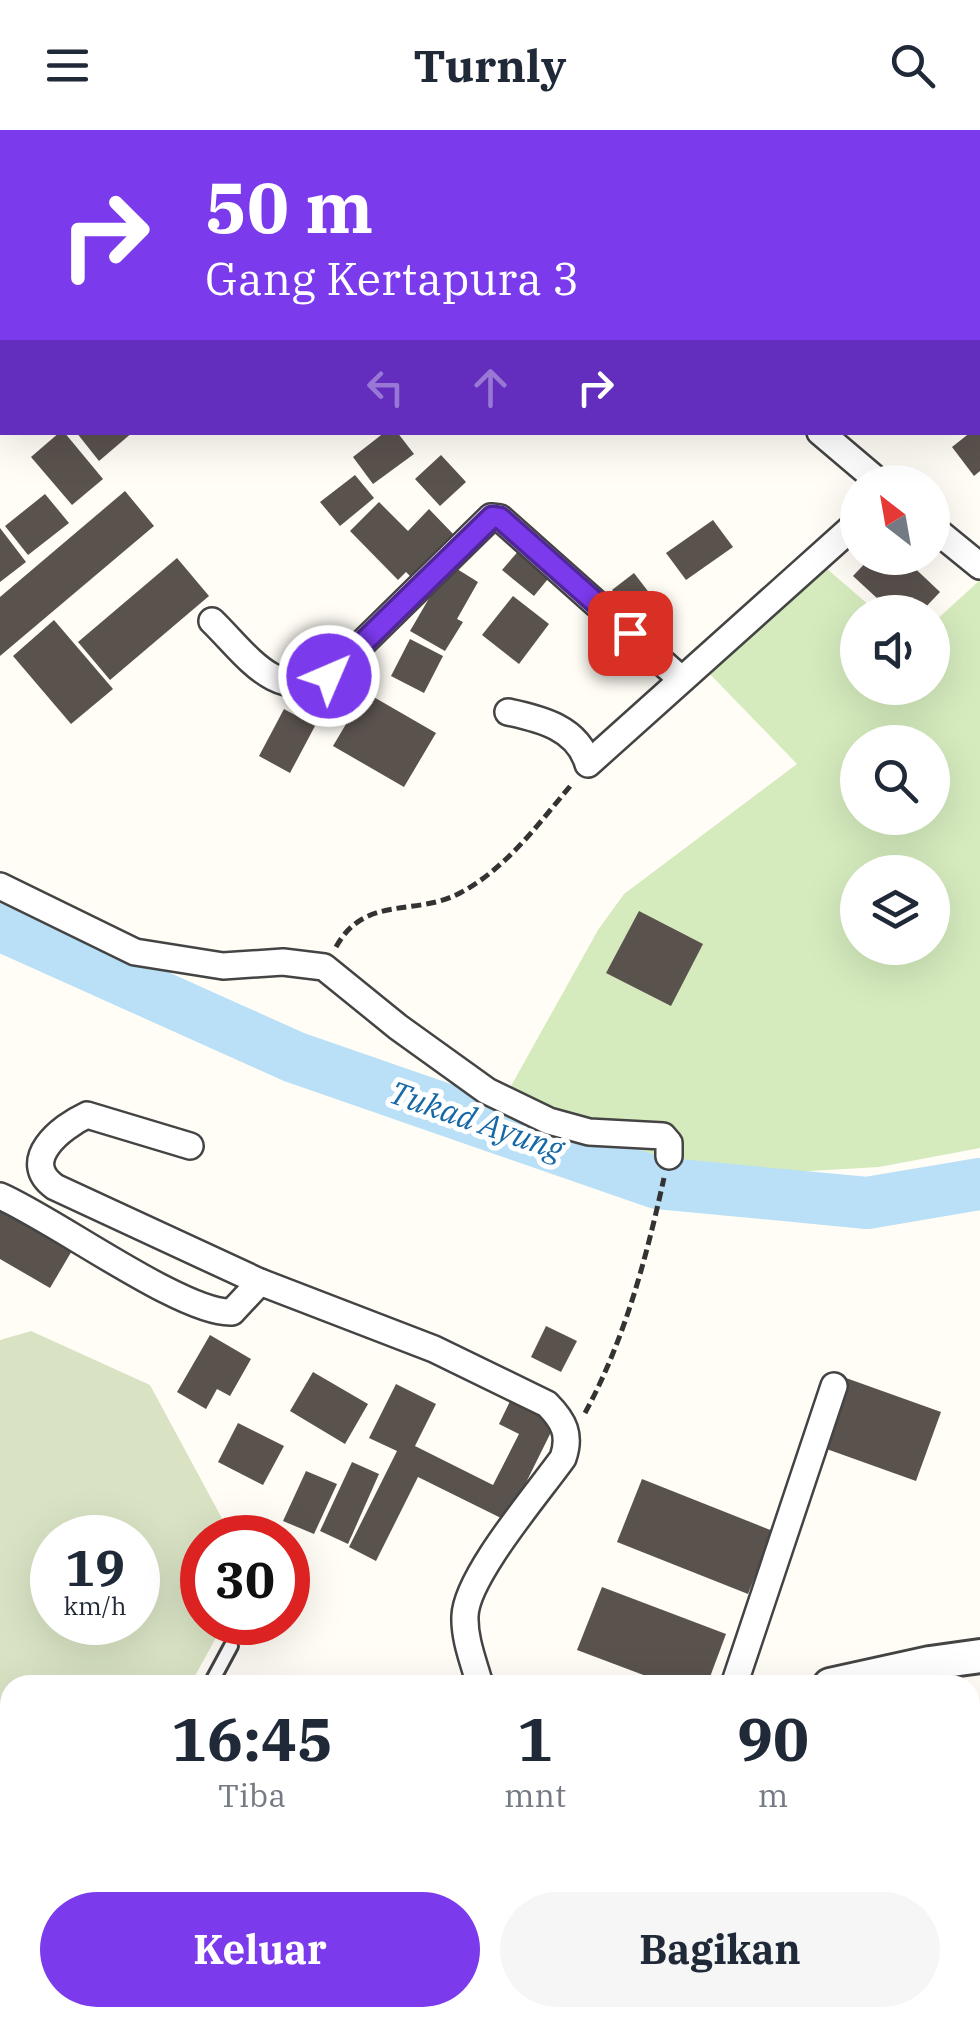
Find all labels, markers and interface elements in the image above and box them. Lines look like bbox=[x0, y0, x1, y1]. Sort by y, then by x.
text: Turnly bbox=[414, 36, 566, 94]
icon: menu bbox=[40, 38, 95, 93]
icon: search bbox=[885, 38, 940, 93]
text: 50 m bbox=[205, 161, 373, 252]
icon: right bbox=[40, 170, 170, 300]
text: Gang Kertapura 3 bbox=[205, 249, 579, 307]
icon: left bbox=[358, 360, 413, 415]
icon: ahead bbox=[463, 360, 518, 415]
icon: right bbox=[568, 360, 623, 415]
north arrow bbox=[840, 465, 950, 575]
map controls bbox=[840, 465, 950, 965]
pin bbox=[588, 591, 673, 676]
button: sound bbox=[840, 595, 950, 705]
icon: arrive bbox=[603, 606, 658, 661]
position arrow bbox=[277, 624, 381, 728]
button: search bbox=[840, 725, 950, 835]
button: layers bbox=[840, 855, 950, 965]
water label: Tukad Ayung bbox=[384, 1071, 571, 1170]
speed limit sign: 30 bbox=[180, 1515, 310, 1645]
text: 19 bbox=[65, 1535, 125, 1600]
text: km/h bbox=[63, 1589, 127, 1622]
text: 16:45 bbox=[171, 1699, 333, 1778]
text: 1 bbox=[517, 1699, 553, 1778]
text: 90 bbox=[737, 1699, 809, 1778]
text: Tiba bbox=[218, 1774, 286, 1816]
text: mnt bbox=[504, 1774, 566, 1816]
text: m bbox=[758, 1774, 788, 1816]
button: Keluar bbox=[40, 1892, 480, 2007]
button: Bagikan bbox=[500, 1892, 940, 2007]

